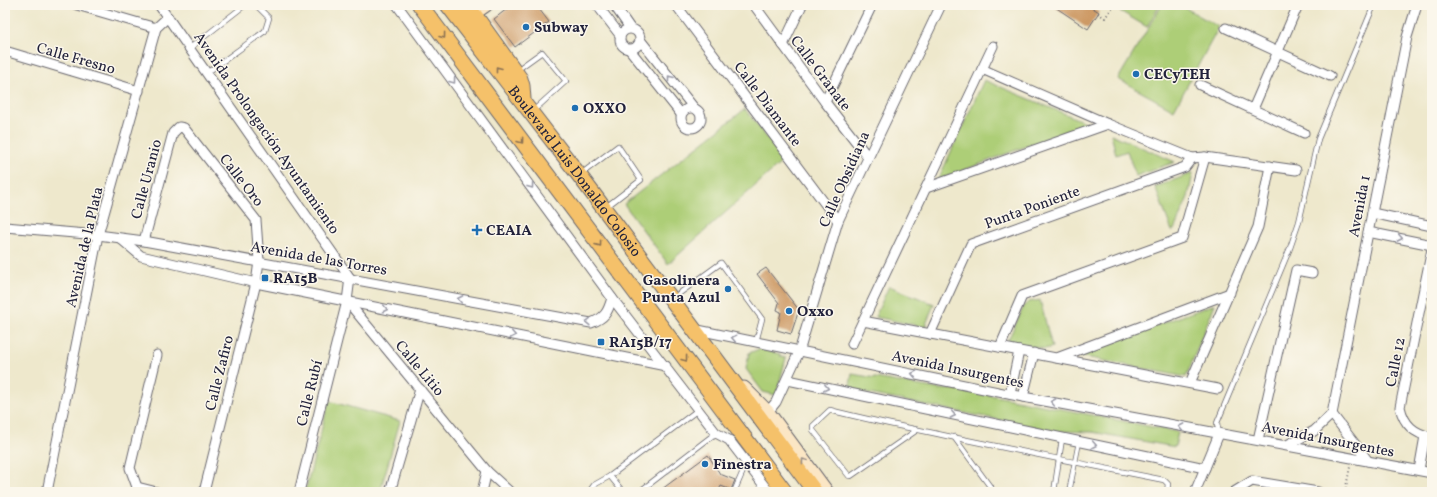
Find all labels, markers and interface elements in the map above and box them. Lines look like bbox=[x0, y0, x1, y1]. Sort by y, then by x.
place label: Subway bbox=[534, 18, 589, 39]
marker: Subway bbox=[521, 22, 531, 32]
street label: Avenida Prolongación Ayuntamiento bbox=[188, 29, 344, 239]
one-way arrow bbox=[438, 32, 445, 39]
street label: Calle Granate bbox=[784, 32, 855, 116]
street label: Calle Fresno bbox=[34, 38, 117, 81]
street label: Calle Diamante bbox=[728, 58, 806, 152]
place label: CECyTEH bbox=[1144, 65, 1211, 86]
one-way arrow bbox=[495, 66, 502, 73]
marker: CECyTEH bbox=[1131, 69, 1141, 79]
one-way arrow bbox=[668, 75, 675, 82]
one-way arrow bbox=[448, 77, 455, 84]
street label: Boulevard Luis Donaldo Colosio bbox=[502, 82, 645, 262]
place label: OXXO bbox=[583, 99, 626, 120]
marker: OXXO bbox=[570, 103, 580, 113]
street label: Calle Obsidiana bbox=[815, 128, 876, 231]
one-way arrow bbox=[516, 136, 523, 143]
street label: Calle Uranio bbox=[127, 137, 168, 222]
street label: Calle Oro bbox=[214, 150, 268, 212]
street label: Avenida 1 bbox=[1344, 173, 1377, 239]
one-way arrow bbox=[526, 181, 533, 188]
street label: Punta Poniente bbox=[982, 181, 1083, 235]
street label: Avenida de la Plata bbox=[61, 185, 110, 310]
place label: CEAIA bbox=[486, 221, 532, 242]
marker: CEAIA bbox=[471, 224, 483, 236]
one-way arrow bbox=[1397, 234, 1403, 242]
street label: Avenida de las Torres bbox=[249, 237, 389, 282]
one-way arrow bbox=[594, 240, 601, 247]
place label: RA15B bbox=[273, 269, 318, 290]
place label: Gasolinera Punta Azul bbox=[642, 271, 720, 309]
marker: RA15B bbox=[260, 273, 270, 283]
marker: Gasolinera Punta Azul bbox=[723, 284, 733, 294]
one-way arrow bbox=[457, 295, 463, 303]
place label: Oxxo bbox=[797, 302, 834, 323]
one-way arrow bbox=[382, 305, 388, 313]
marker: Oxxo bbox=[784, 306, 794, 316]
one-way arrow bbox=[585, 318, 591, 326]
one-way arrow bbox=[510, 330, 516, 339]
street label: Calle Zafiro bbox=[201, 333, 240, 413]
place label: RA15B/17 bbox=[609, 333, 672, 354]
one-way arrow bbox=[731, 334, 737, 342]
street label: Calle 12 bbox=[1381, 336, 1412, 389]
street label: Calle Litio bbox=[389, 337, 448, 401]
marker: RA15B/17 bbox=[596, 337, 606, 347]
street label: Avenida Insurgentes bbox=[890, 346, 1026, 395]
one-way arrow bbox=[681, 355, 688, 362]
street label: Calle Rubí bbox=[292, 357, 329, 429]
one-way arrow bbox=[911, 371, 917, 379]
one-way arrow bbox=[823, 383, 829, 391]
one-way arrow bbox=[1050, 399, 1056, 407]
one-way arrow bbox=[950, 411, 956, 419]
street label: Avenida Insurgentes bbox=[1260, 417, 1396, 464]
one-way arrow bbox=[1177, 423, 1184, 432]
one-way arrow bbox=[1091, 441, 1097, 449]
place label: Finestra bbox=[713, 455, 772, 476]
one-way arrow bbox=[802, 458, 809, 465]
marker: Finestra bbox=[700, 459, 710, 469]

